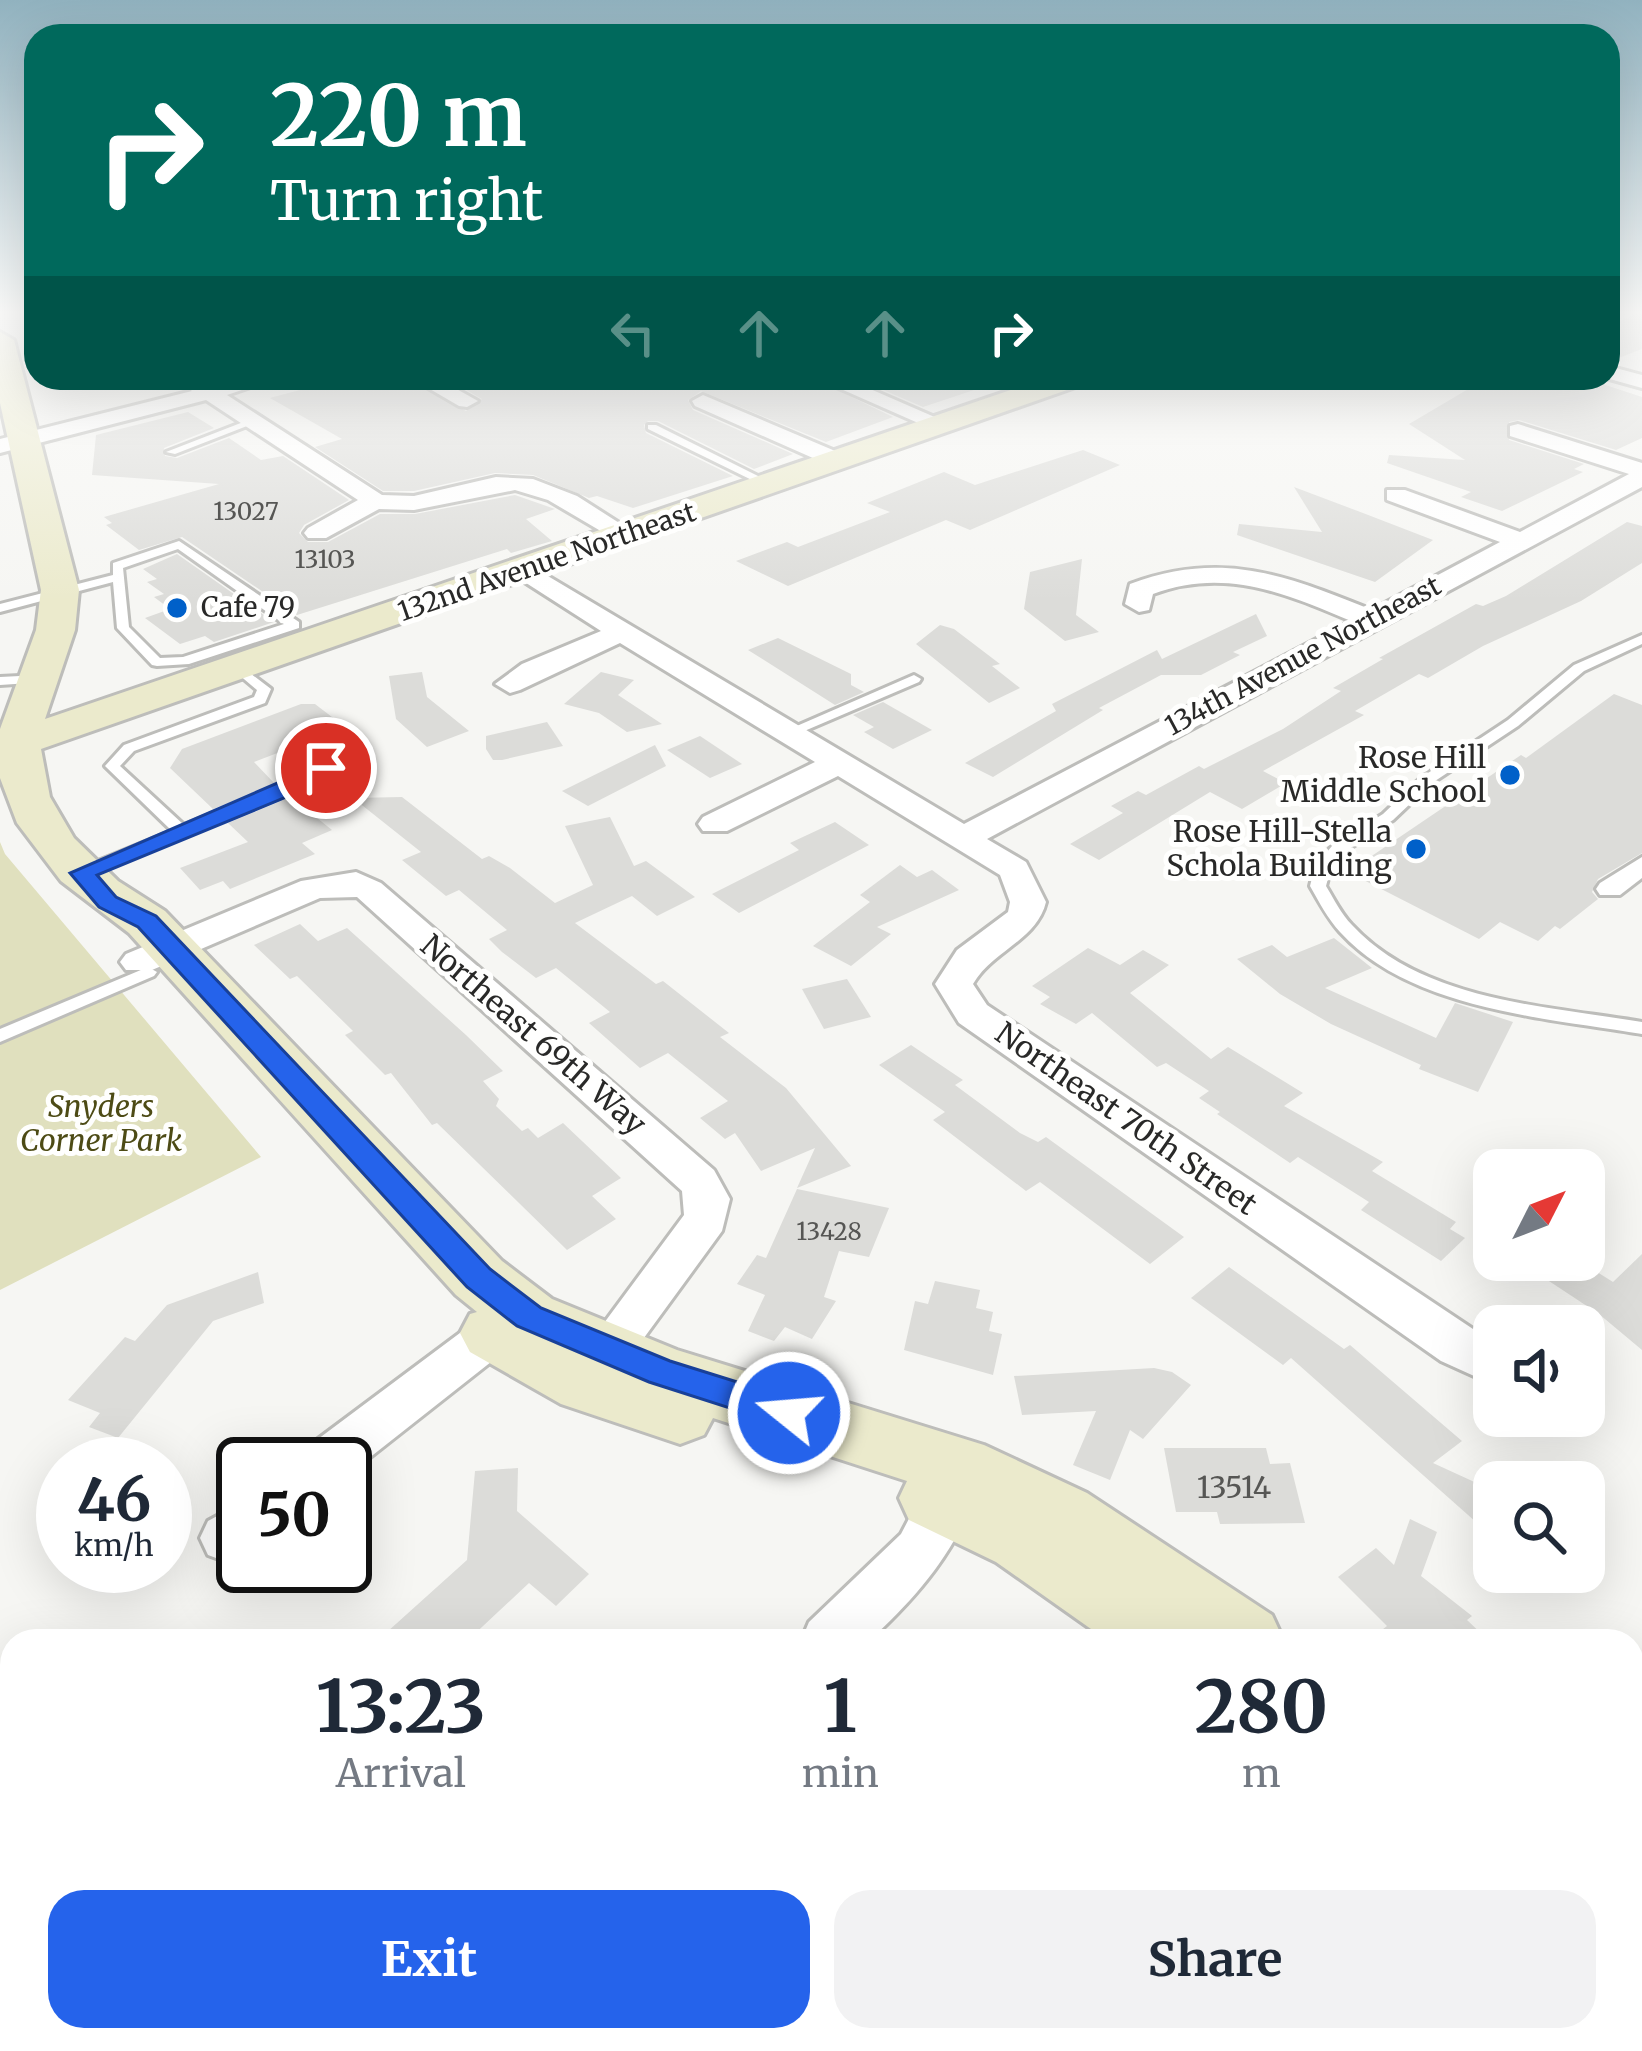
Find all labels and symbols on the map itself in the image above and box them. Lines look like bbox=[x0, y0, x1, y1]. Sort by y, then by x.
street label: 132nd Avenue Northeast bbox=[393, 494, 701, 628]
house number: 13027 bbox=[213, 496, 279, 527]
house number: 13103 bbox=[295, 544, 355, 575]
street label: 134th Avenue Northeast bbox=[1159, 568, 1447, 742]
place label: Cafe 79 bbox=[201, 590, 295, 624]
marker: Cafe 79 bbox=[164, 595, 190, 621]
pin bbox=[275, 717, 377, 819]
place label: Rose Hill Middle School bbox=[1281, 738, 1486, 810]
marker: Rose Hill Middle School bbox=[1497, 762, 1523, 788]
place label: Rose Hill-Stella Schola Building bbox=[1166, 812, 1392, 884]
marker: Rose Hill-Stella Schola Building bbox=[1403, 836, 1429, 862]
street label: Northeast 69th Way bbox=[413, 926, 655, 1143]
street label: Northeast 70th Street bbox=[989, 1014, 1265, 1223]
park label: Snyders Corner Park bbox=[20, 1087, 183, 1159]
north arrow bbox=[1473, 1149, 1605, 1281]
house number: 13428 bbox=[796, 1216, 862, 1247]
position arrow bbox=[726, 1350, 852, 1476]
speed limit sign: 50 bbox=[216, 1437, 372, 1593]
house number: 13514 bbox=[1197, 1468, 1271, 1506]

